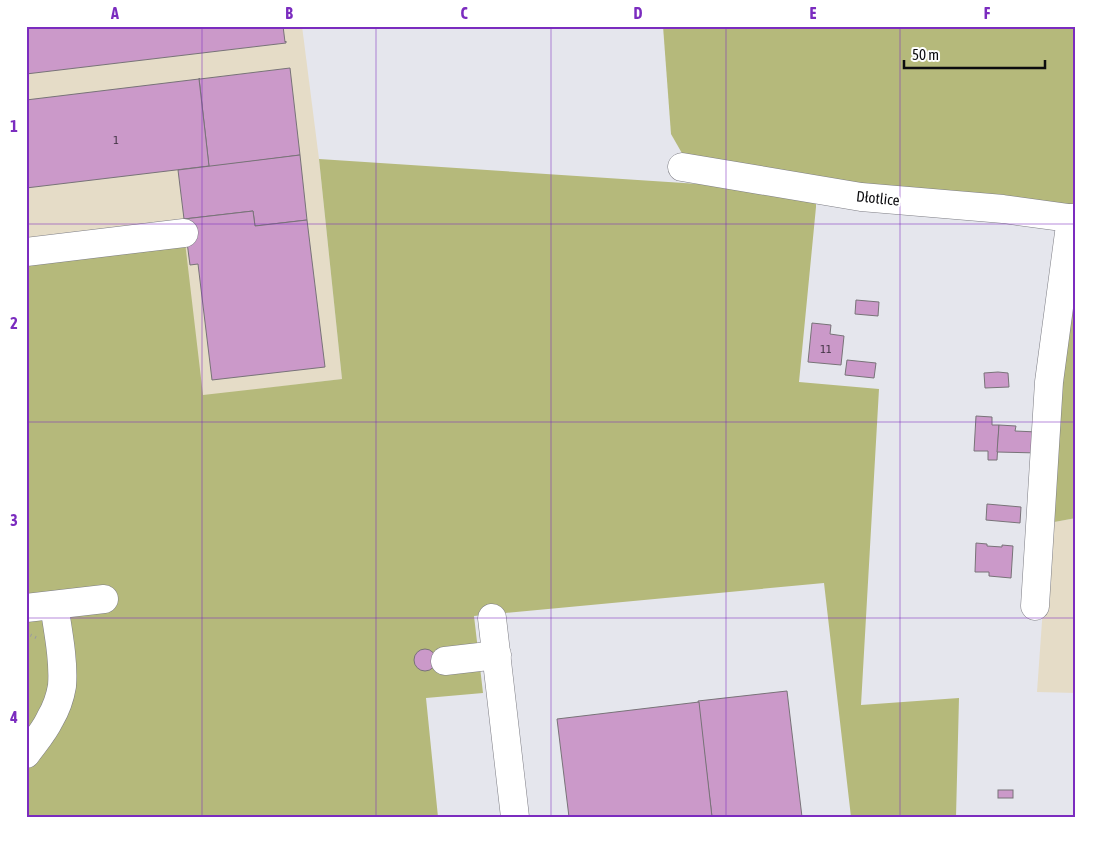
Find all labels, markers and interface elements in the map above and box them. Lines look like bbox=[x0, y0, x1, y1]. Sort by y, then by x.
text: A bbox=[110, 4, 119, 22]
text: B bbox=[285, 4, 293, 22]
text: C bbox=[460, 4, 468, 22]
text: D bbox=[634, 4, 643, 22]
text: E bbox=[810, 4, 817, 22]
text: F bbox=[984, 4, 991, 22]
scale bar bbox=[904, 38, 1046, 70]
text: 50 m bbox=[912, 46, 939, 63]
text: 1 bbox=[10, 117, 18, 135]
house number: 1 bbox=[113, 133, 119, 147]
street label: Dłotlice bbox=[856, 187, 901, 209]
text: 2 bbox=[10, 314, 18, 332]
house number: 11 bbox=[820, 342, 832, 356]
text: 3 bbox=[10, 511, 18, 529]
text: 4 bbox=[9, 708, 18, 726]

